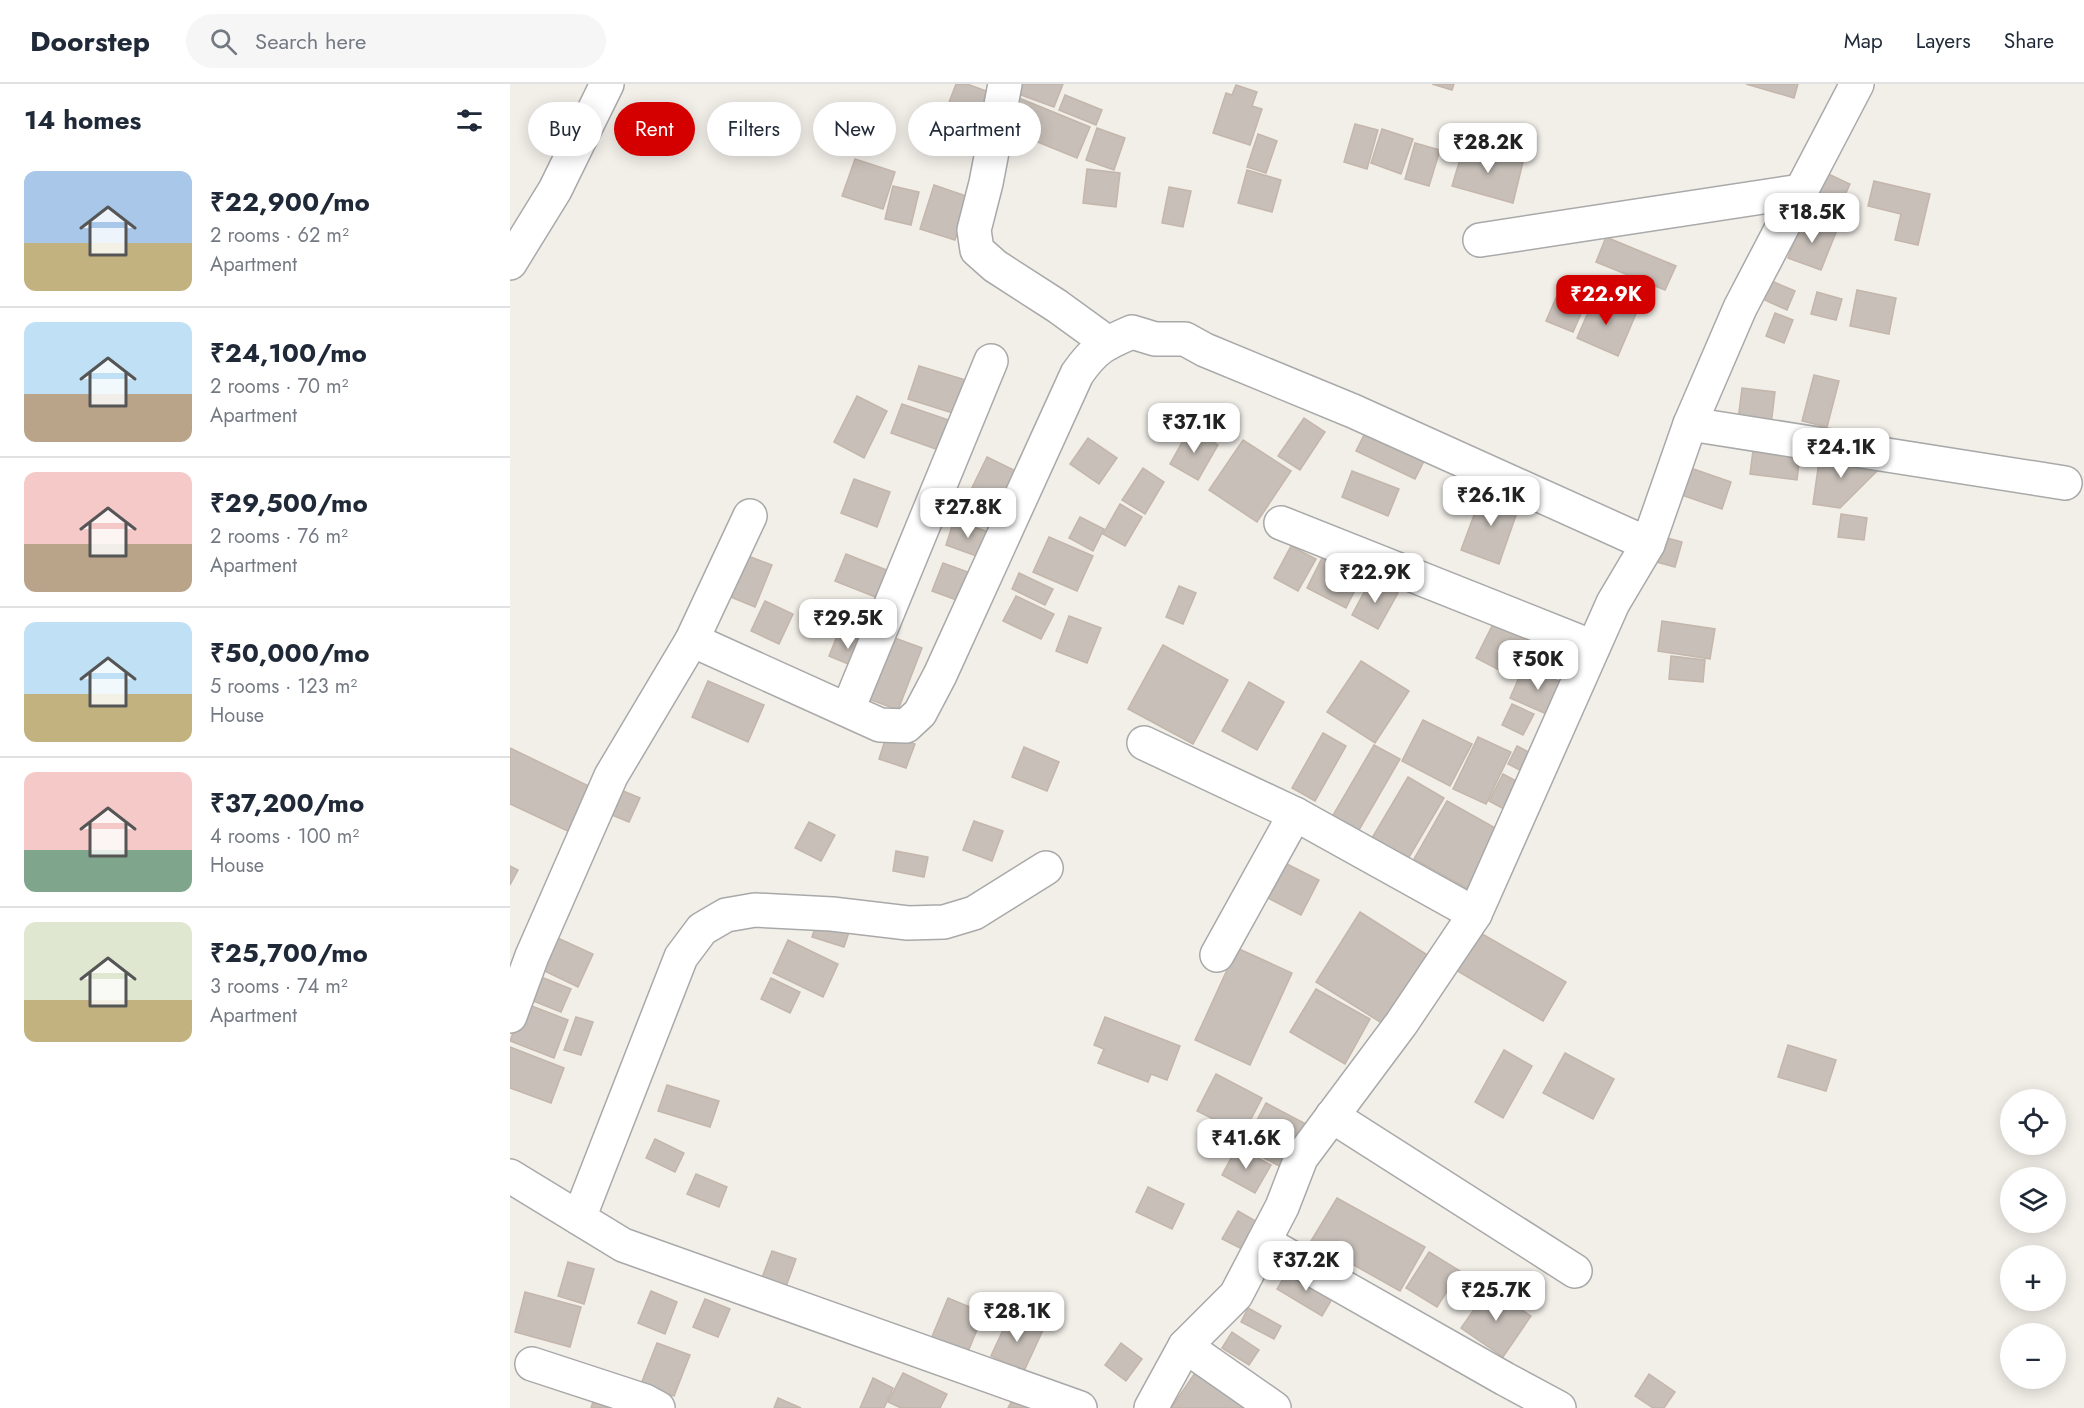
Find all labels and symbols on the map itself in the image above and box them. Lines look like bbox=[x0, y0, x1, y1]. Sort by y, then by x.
pin: ₹28.2K bbox=[1439, 123, 1537, 174]
pin: ₹18.5K bbox=[1763, 193, 1861, 244]
pin: ₹22.9K bbox=[1557, 275, 1655, 326]
pin: ₹37.1K bbox=[1145, 403, 1243, 454]
pin: ₹24.1K bbox=[1792, 428, 1890, 479]
pin: ₹26.1K bbox=[1442, 476, 1540, 527]
pin: ₹27.8K bbox=[919, 488, 1017, 539]
pin: ₹22.9K bbox=[1326, 553, 1424, 604]
pin: ₹29.5K bbox=[799, 599, 897, 650]
pin: ₹50K bbox=[1502, 640, 1574, 691]
pin: ₹41.6K bbox=[1197, 1119, 1295, 1170]
pin: ₹37.2K bbox=[1257, 1241, 1355, 1292]
pin: ₹25.7K bbox=[1447, 1271, 1545, 1322]
pin: ₹28.1K bbox=[968, 1292, 1066, 1343]

